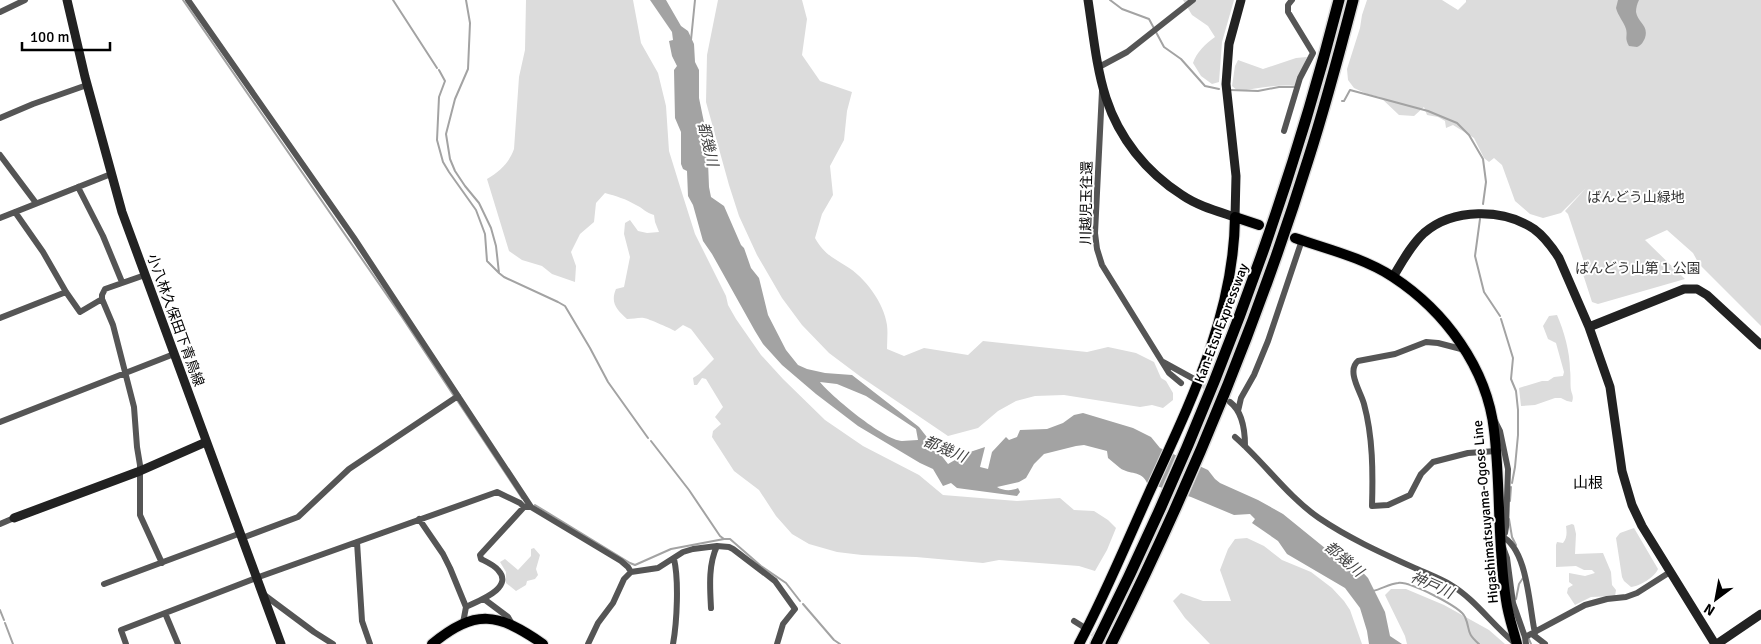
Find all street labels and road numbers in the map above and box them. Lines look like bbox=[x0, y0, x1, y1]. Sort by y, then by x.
street label: 川越児玉往還 bbox=[1077, 161, 1096, 245]
street label: 小八林久保田下青鳥線 bbox=[144, 251, 207, 389]
street label: Kan-Etsu Expressway bbox=[1191, 260, 1252, 385]
street label: Higashimatsuyama-Ogose Line bbox=[1469, 419, 1502, 604]

